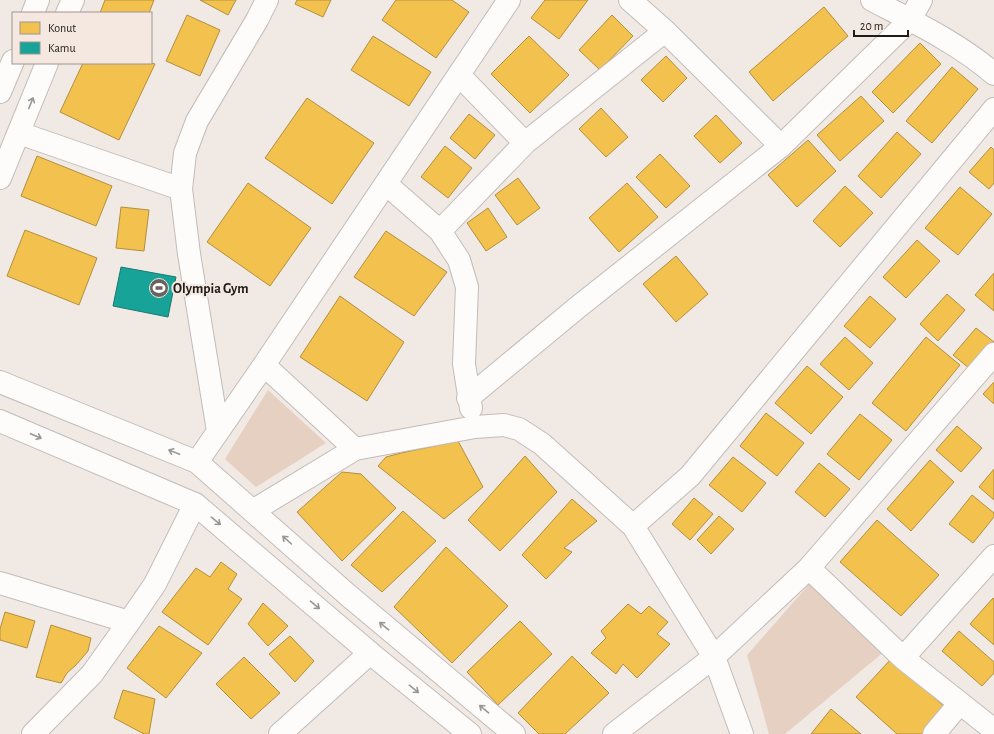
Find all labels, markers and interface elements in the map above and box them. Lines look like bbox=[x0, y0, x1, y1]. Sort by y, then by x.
legend bbox=[12, 12, 152, 64]
scale bar bbox=[854, 12, 908, 38]
text: 20 m bbox=[860, 20, 883, 32]
text: Konut bbox=[48, 22, 76, 34]
text: Kamu bbox=[48, 42, 76, 54]
one-way arrow bbox=[27, 98, 35, 110]
sports icon: Olympia Gym bbox=[148, 277, 170, 299]
place label: Olympia Gym bbox=[173, 282, 249, 296]
one-way arrow bbox=[29, 433, 41, 441]
one-way arrow bbox=[168, 448, 180, 456]
one-way arrow bbox=[211, 517, 221, 526]
one-way arrow bbox=[282, 535, 292, 544]
one-way arrow bbox=[310, 601, 321, 610]
one-way arrow bbox=[379, 621, 390, 630]
one-way arrow bbox=[409, 685, 420, 693]
one-way arrow bbox=[479, 704, 489, 713]

